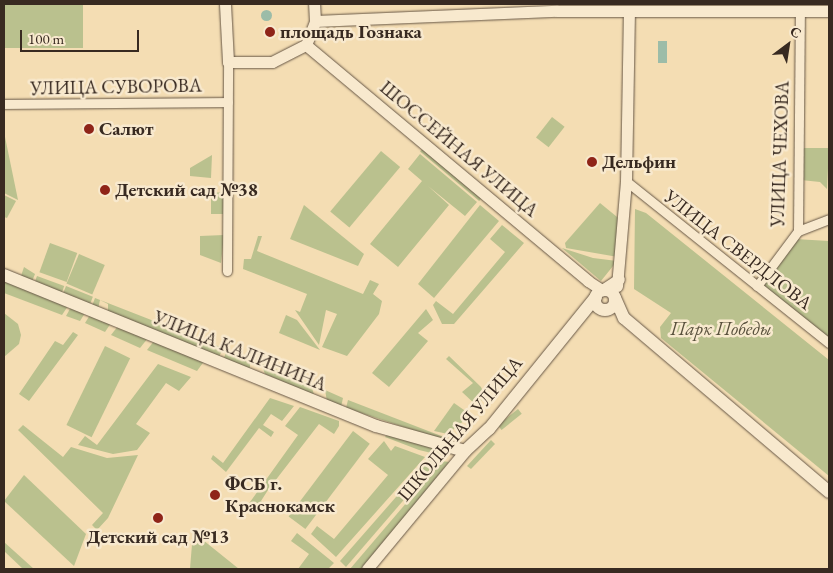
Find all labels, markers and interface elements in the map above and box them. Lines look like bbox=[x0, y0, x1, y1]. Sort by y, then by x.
scale bar bbox=[22, 20, 141, 52]
north arrow bbox=[763, 20, 813, 70]
place label: площадь Гознака bbox=[280, 21, 422, 43]
text: С bbox=[787, 22, 805, 42]
marker: площадь Гознака bbox=[264, 26, 276, 38]
text: 100 m bbox=[28, 29, 64, 48]
street label: УЛИЦА СУВОРОВА bbox=[30, 74, 202, 100]
street label: ШОССЕЙНАЯ УЛИЦА bbox=[375, 76, 543, 222]
street label: УЛИЦА ЧЕХОВА bbox=[766, 80, 794, 228]
place label: Салют bbox=[99, 118, 153, 140]
marker: Салют bbox=[83, 123, 95, 135]
place label: Дельфин bbox=[602, 151, 676, 173]
marker: Дельфин bbox=[586, 156, 598, 168]
place label: Детский сад №38 bbox=[115, 179, 258, 201]
marker: Детский сад №38 bbox=[99, 184, 111, 196]
street label: УЛИЦА СВЕРДЛОВА bbox=[659, 185, 817, 315]
street label: УЛИЦА КАЛИНИНА bbox=[150, 306, 330, 396]
park label: Парк Победы bbox=[670, 318, 772, 340]
street label: ШКОЛЬНАЯ УЛИЦА bbox=[393, 352, 527, 506]
place label: ФСБ г. Краснокамск bbox=[225, 473, 335, 517]
marker: ФСБ г. Краснокамск bbox=[209, 489, 221, 501]
marker: Детский сад №13 bbox=[152, 512, 164, 524]
place label: Детский сад №13 bbox=[87, 526, 229, 548]

